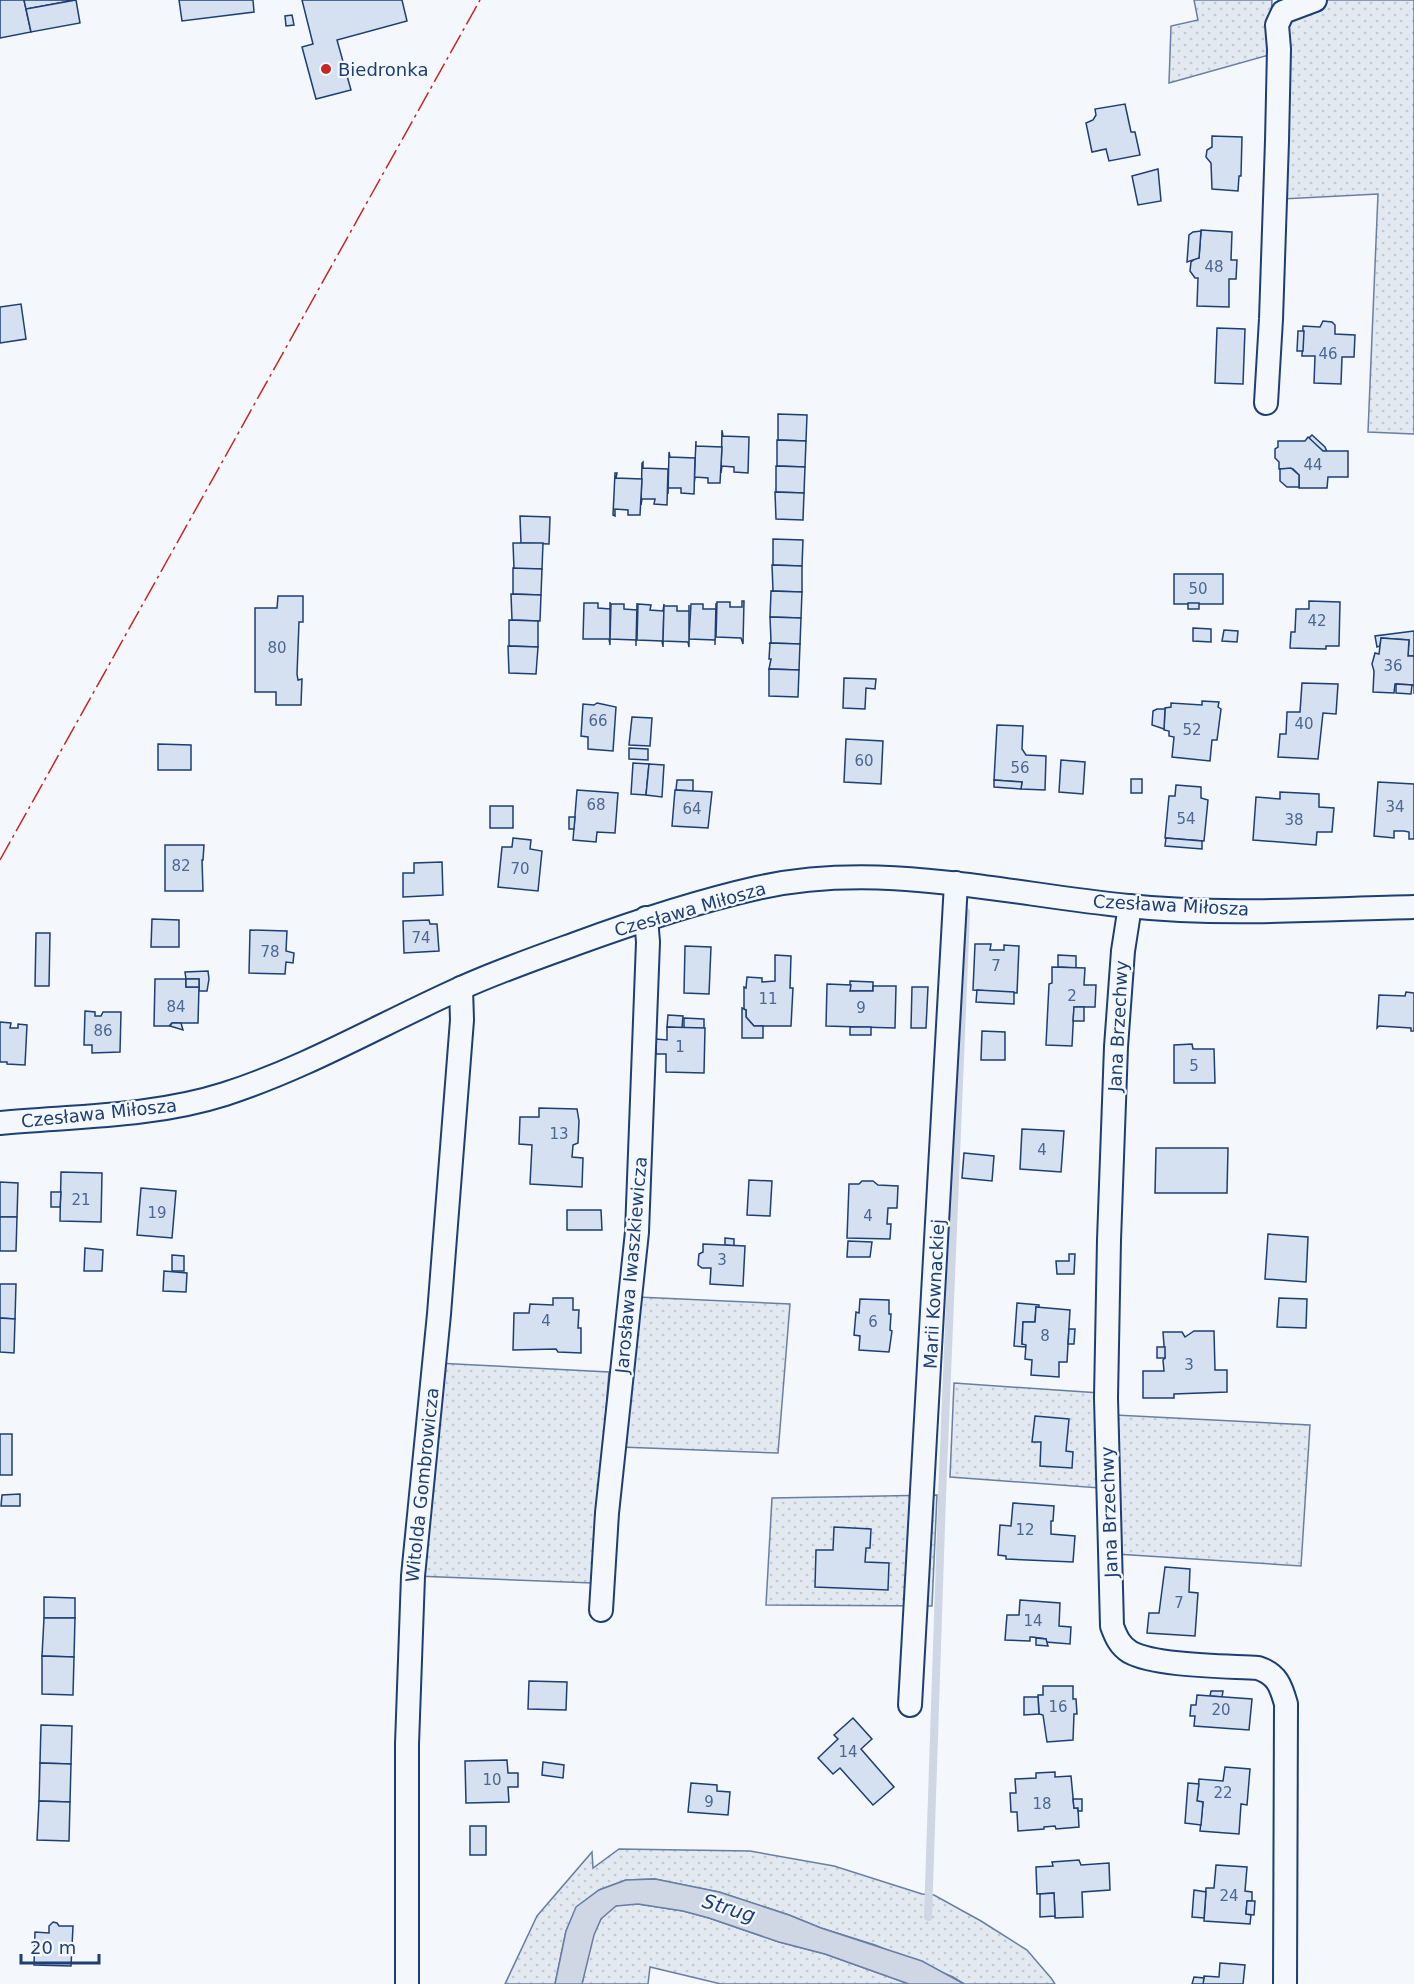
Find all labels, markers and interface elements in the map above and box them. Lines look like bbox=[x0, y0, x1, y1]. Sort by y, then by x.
place label: Biedronka bbox=[338, 59, 428, 80]
marker: Biedronka bbox=[319, 62, 333, 76]
house number: 48 bbox=[1204, 258, 1224, 276]
house number: 46 bbox=[1318, 345, 1338, 363]
house number: 44 bbox=[1303, 456, 1323, 474]
house number: 50 bbox=[1188, 580, 1208, 598]
house number: 42 bbox=[1307, 612, 1327, 630]
house number: 80 bbox=[267, 639, 287, 657]
house number: 36 bbox=[1383, 657, 1403, 675]
house number: 66 bbox=[588, 712, 608, 730]
house number: 40 bbox=[1294, 715, 1314, 733]
house number: 52 bbox=[1182, 721, 1202, 739]
house number: 60 bbox=[854, 752, 874, 770]
house number: 56 bbox=[1010, 759, 1030, 777]
house number: 68 bbox=[586, 796, 606, 814]
house number: 34 bbox=[1385, 798, 1405, 816]
house number: 64 bbox=[682, 800, 702, 818]
house number: 54 bbox=[1176, 810, 1196, 828]
house number: 38 bbox=[1284, 811, 1304, 829]
house number: 82 bbox=[171, 857, 191, 875]
house number: 70 bbox=[510, 860, 530, 878]
street label: Czesława Miłosza bbox=[612, 877, 768, 941]
street label: Czesława Miłosza bbox=[1092, 890, 1250, 920]
house number: 74 bbox=[411, 929, 431, 947]
house number: 78 bbox=[260, 943, 280, 961]
house number: 7 bbox=[991, 957, 1001, 975]
street label: Jana Brzechwy bbox=[1104, 959, 1132, 1093]
house number: 2 bbox=[1067, 987, 1077, 1005]
house number: 11 bbox=[758, 990, 778, 1008]
house number: 84 bbox=[166, 998, 186, 1016]
house number: 9 bbox=[856, 999, 866, 1017]
house number: 86 bbox=[93, 1022, 113, 1040]
house number: 1 bbox=[675, 1038, 685, 1056]
house number: 5 bbox=[1189, 1057, 1199, 1075]
street label: Czesława Miłosza bbox=[20, 1094, 178, 1132]
house number: 13 bbox=[549, 1125, 569, 1143]
house number: 4 bbox=[1037, 1141, 1047, 1159]
street label: Jarosława Iwaszkiewicza bbox=[611, 1156, 651, 1375]
house number: 21 bbox=[71, 1191, 91, 1209]
house number: 19 bbox=[147, 1204, 167, 1222]
house number: 4 bbox=[863, 1207, 873, 1225]
street label: Marii Kownackiej bbox=[920, 1218, 948, 1370]
house number: 3 bbox=[717, 1251, 727, 1269]
house number: 4 bbox=[541, 1312, 551, 1330]
house number: 6 bbox=[868, 1313, 878, 1331]
house number: 8 bbox=[1040, 1327, 1050, 1345]
house number: 3 bbox=[1184, 1356, 1194, 1374]
street label: Witolda Gombrowicza bbox=[401, 1387, 443, 1583]
street label: Jana Brzechwy bbox=[1096, 1446, 1122, 1579]
house number: 12 bbox=[1015, 1521, 1035, 1539]
house number: 7 bbox=[1174, 1594, 1184, 1612]
house number: 14 bbox=[1023, 1612, 1043, 1630]
house number: 16 bbox=[1048, 1698, 1068, 1716]
house number: 20 bbox=[1211, 1701, 1231, 1719]
house number: 14 bbox=[838, 1743, 858, 1761]
house number: 10 bbox=[482, 1771, 502, 1789]
house number: 22 bbox=[1213, 1784, 1233, 1802]
house number: 9 bbox=[704, 1793, 714, 1811]
house number: 18 bbox=[1032, 1795, 1052, 1813]
house number: 24 bbox=[1219, 1887, 1239, 1905]
water label: Strug bbox=[700, 1889, 758, 1927]
scale bar bbox=[21, 1927, 99, 1965]
text: 20 m bbox=[30, 1937, 76, 1958]

